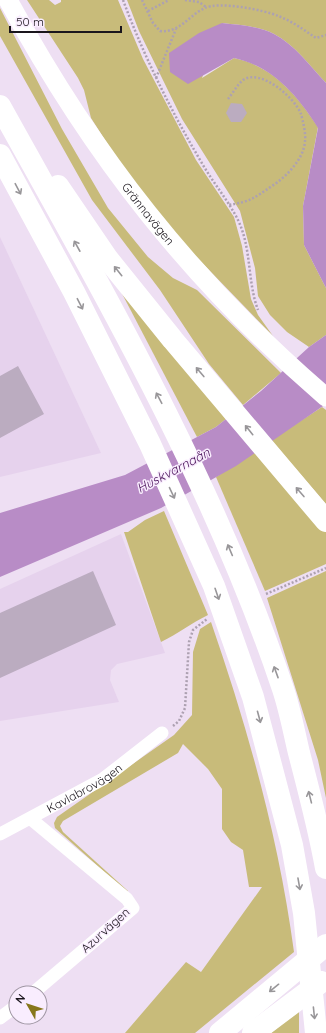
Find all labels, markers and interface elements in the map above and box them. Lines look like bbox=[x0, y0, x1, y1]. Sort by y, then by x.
scale bar bbox=[10, 8, 121, 34]
text: 50 m bbox=[16, 14, 44, 29]
street label: Grännavägen bbox=[119, 179, 178, 248]
one-way arrow bbox=[15, 183, 23, 195]
one-way arrow bbox=[73, 240, 81, 252]
one-way arrow bbox=[114, 266, 122, 277]
one-way arrow bbox=[77, 297, 84, 309]
one-way arrow bbox=[196, 367, 205, 377]
one-way arrow bbox=[154, 392, 162, 404]
one-way arrow bbox=[244, 425, 253, 436]
water label: Huskvarnaån bbox=[134, 444, 213, 496]
one-way arrow bbox=[169, 486, 176, 498]
one-way arrow bbox=[296, 486, 305, 497]
one-way arrow bbox=[226, 545, 233, 557]
one-way arrow bbox=[214, 588, 221, 601]
one-way arrow bbox=[272, 666, 280, 678]
one-way arrow bbox=[255, 711, 263, 724]
street label: Kavlabrovägen bbox=[44, 760, 125, 815]
one-way arrow bbox=[306, 791, 314, 804]
one-way arrow bbox=[295, 877, 303, 890]
street label: Azurvägen bbox=[78, 904, 132, 956]
one-way arrow bbox=[269, 983, 280, 992]
north arrow bbox=[8, 985, 48, 1025]
text: N bbox=[12, 991, 28, 1006]
one-way arrow bbox=[310, 1006, 318, 1019]

